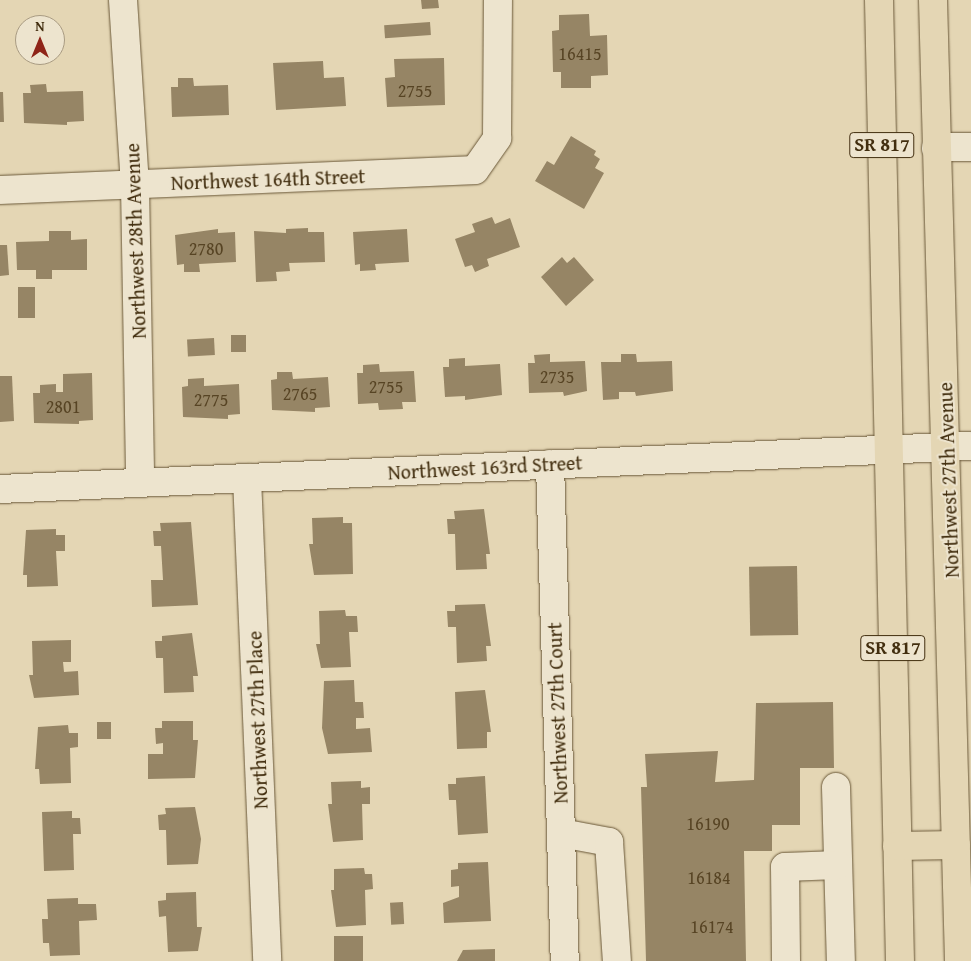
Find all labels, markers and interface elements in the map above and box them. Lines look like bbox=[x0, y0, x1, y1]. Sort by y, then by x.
north arrow bbox=[15, 15, 65, 65]
text: N bbox=[35, 16, 45, 36]
house number: 16415 bbox=[558, 43, 602, 65]
house number: 2755 bbox=[398, 80, 432, 102]
road number: SR 817 bbox=[848, 128, 916, 162]
street label: Northwest 28th Avenue bbox=[120, 143, 150, 339]
street label: Northwest 164th Street bbox=[170, 164, 366, 194]
house number: 2780 bbox=[189, 238, 223, 260]
house number: 2735 bbox=[540, 366, 574, 388]
house number: 2755 bbox=[369, 376, 403, 398]
street label: Northwest 27th Avenue bbox=[933, 382, 963, 578]
house number: 2765 bbox=[283, 383, 317, 405]
house number: 2775 bbox=[194, 389, 228, 411]
house number: 2801 bbox=[46, 396, 80, 418]
street label: Northwest 163rd Street bbox=[387, 450, 583, 484]
street label: Northwest 27th Court bbox=[542, 622, 572, 804]
street label: Northwest 27th Place bbox=[242, 630, 272, 810]
road number: SR 817 bbox=[859, 632, 927, 664]
house number: 16190 bbox=[686, 813, 730, 835]
house number: 16184 bbox=[687, 867, 731, 889]
house number: 16174 bbox=[690, 916, 734, 938]

